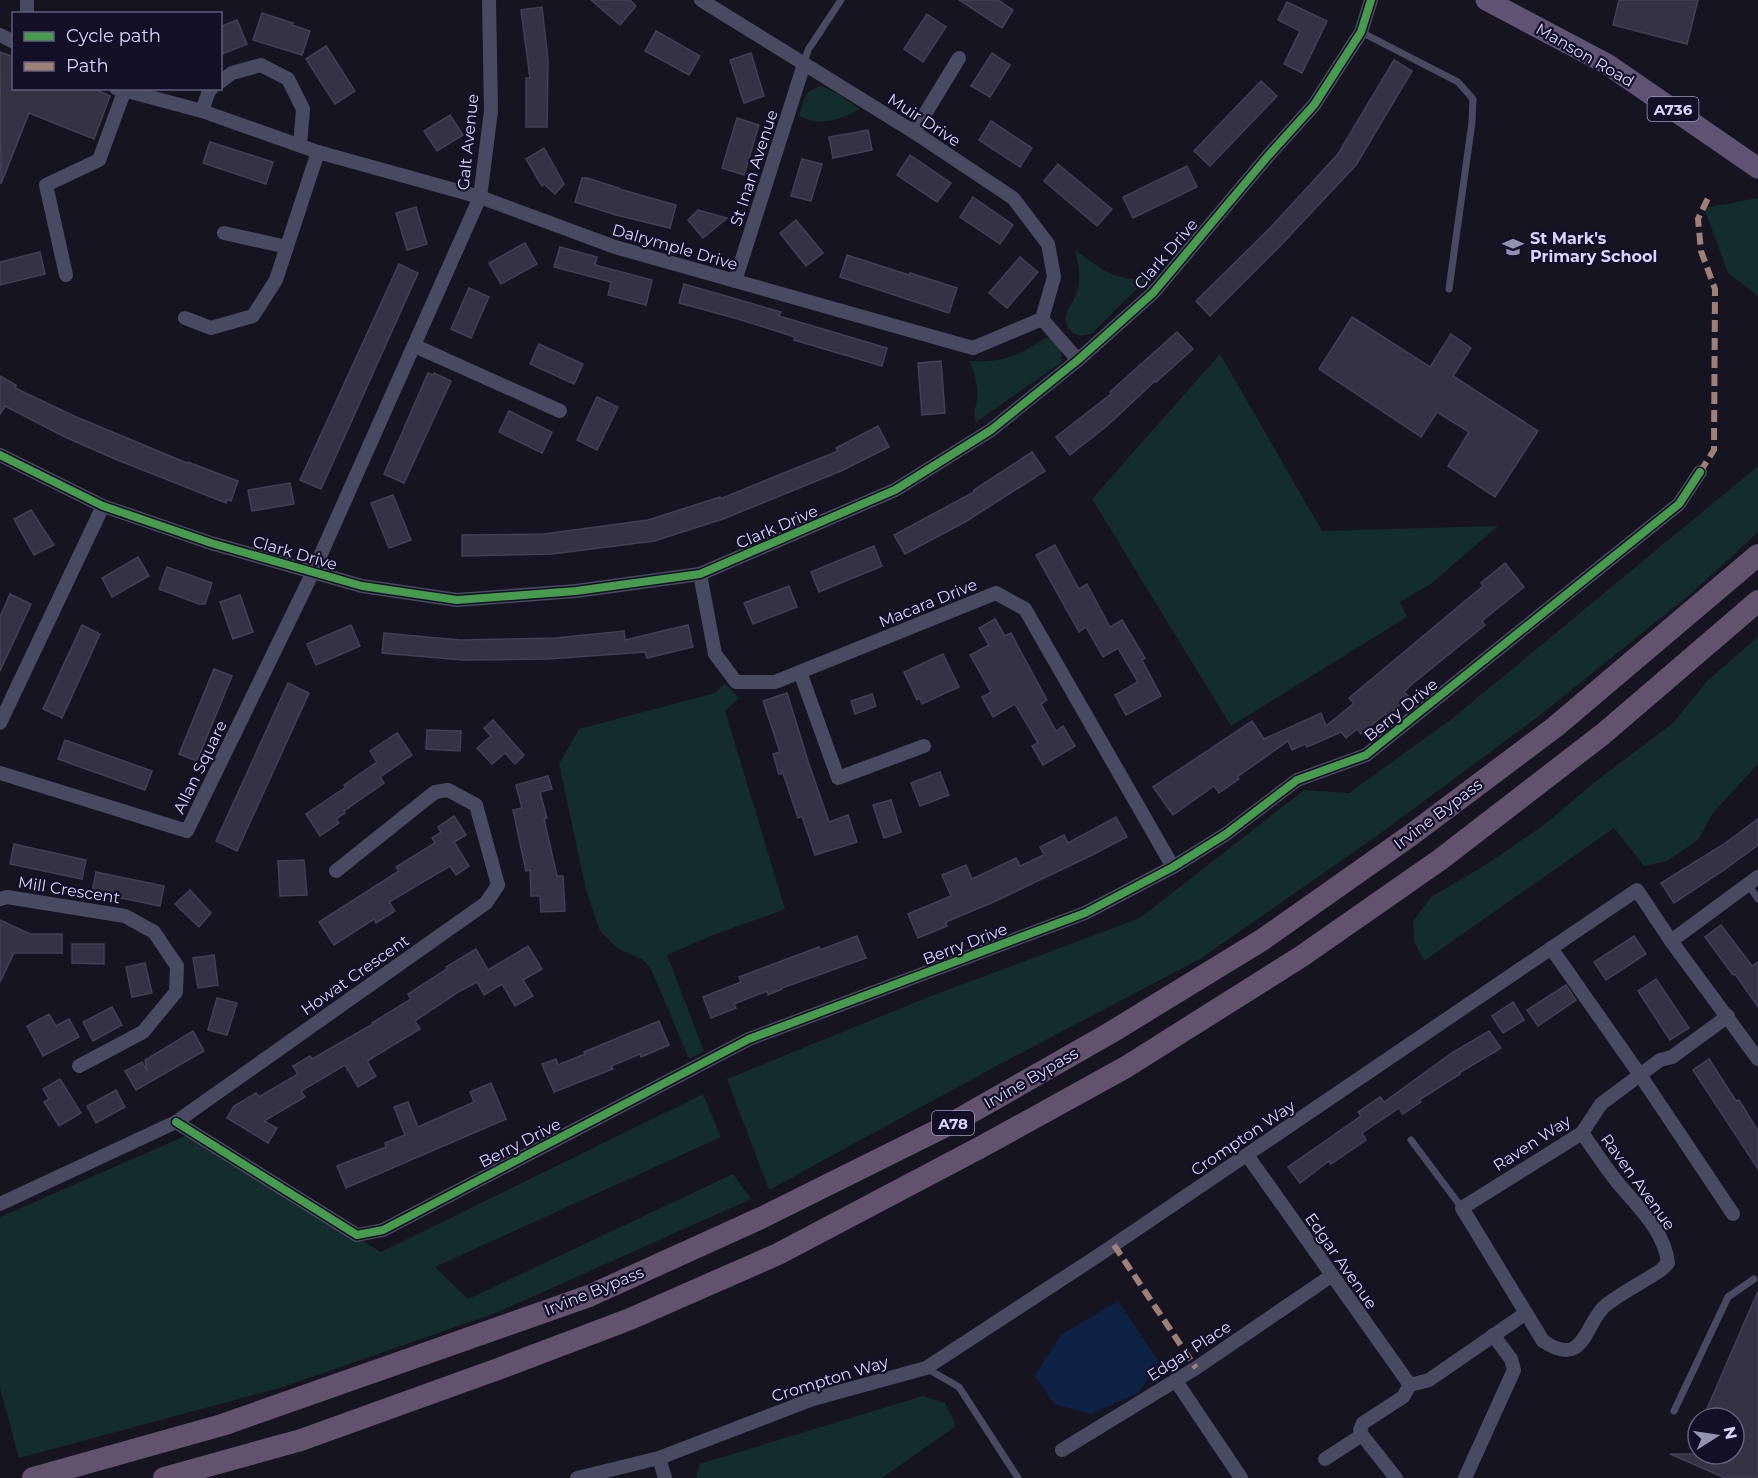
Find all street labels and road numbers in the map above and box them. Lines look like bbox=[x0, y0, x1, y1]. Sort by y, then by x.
street label: Manson Road bbox=[1533, 19, 1637, 91]
street label: Muir Drive bbox=[884, 89, 964, 151]
street label: Galt Avenue bbox=[453, 93, 483, 191]
road number: A736 bbox=[1648, 97, 1698, 121]
street label: St Inan Avenue bbox=[726, 108, 782, 228]
street label: Clark Drive bbox=[1130, 215, 1202, 293]
street label: Dalrymple Drive bbox=[610, 220, 740, 274]
street label: Clark Drive bbox=[733, 501, 821, 553]
street label: Clark Drive bbox=[251, 532, 339, 574]
street label: Macara Drive bbox=[876, 575, 980, 631]
street label: Berry Drive bbox=[1360, 675, 1442, 745]
street label: Allan Square bbox=[169, 717, 231, 817]
street label: Irvine Bypass bbox=[1390, 774, 1486, 853]
street label: Mill Crescent bbox=[17, 873, 122, 908]
street label: Berry Drive bbox=[920, 919, 1010, 969]
street label: Howat Crescent bbox=[297, 930, 413, 1019]
street label: Irvine Bypass bbox=[980, 1043, 1082, 1113]
street label: Crompton Way bbox=[1187, 1096, 1299, 1180]
road number: A78 bbox=[932, 1111, 974, 1135]
street label: Raven Way bbox=[1490, 1111, 1575, 1175]
street label: Berry Drive bbox=[476, 1114, 564, 1172]
street label: Raven Avenue bbox=[1597, 1130, 1679, 1234]
street label: Edgar Avenue bbox=[1301, 1209, 1381, 1313]
street label: Irvine Bypass bbox=[541, 1262, 647, 1320]
street label: Edgar Place bbox=[1143, 1317, 1235, 1385]
street label: Crompton Way bbox=[769, 1352, 891, 1406]

